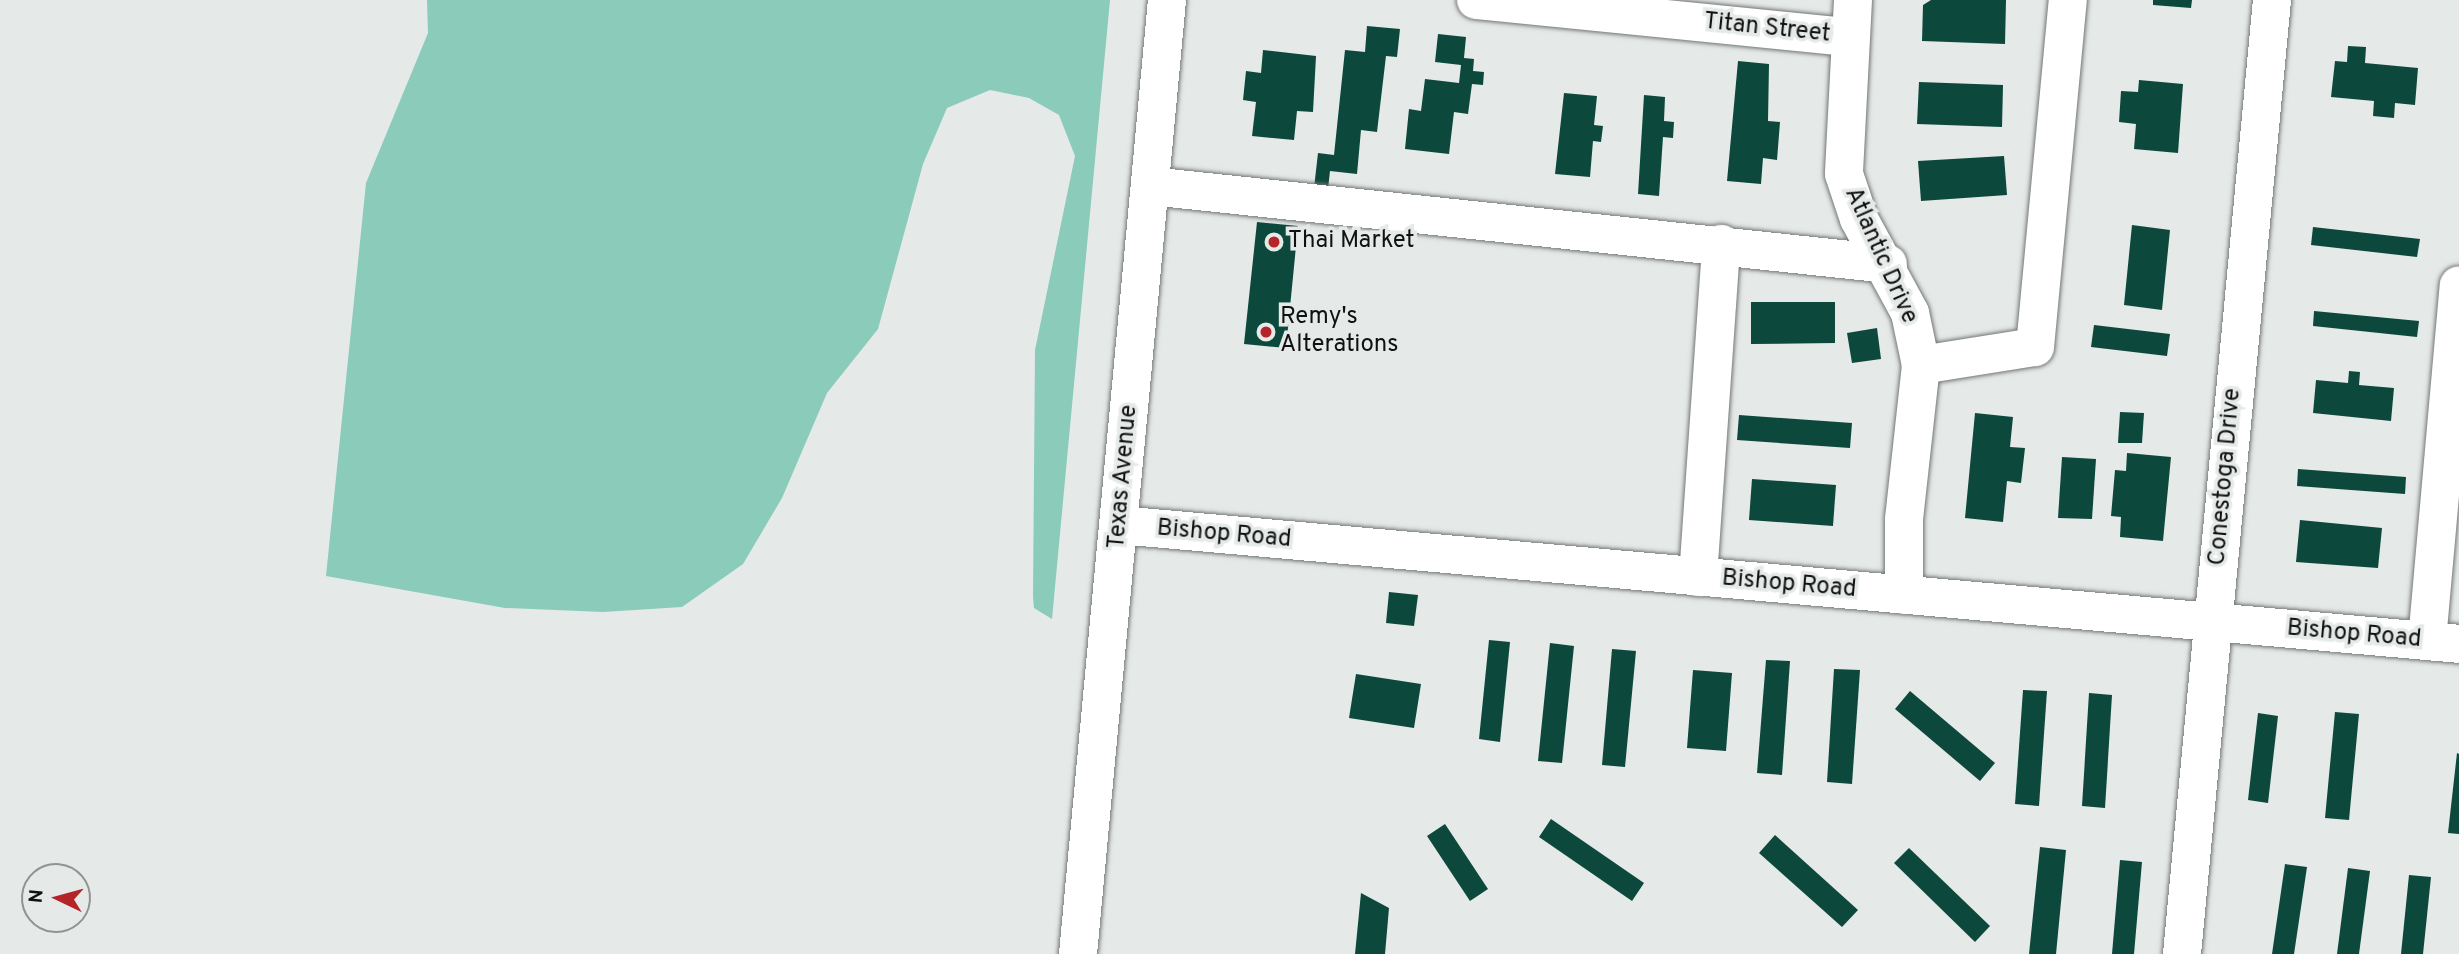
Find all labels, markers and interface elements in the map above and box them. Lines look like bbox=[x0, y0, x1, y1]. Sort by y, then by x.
street label: Titan Street bbox=[1702, 8, 1832, 50]
street label: Atlantic Drive bbox=[1837, 183, 1923, 329]
place label: Thai Market bbox=[1288, 228, 1414, 256]
marker: Thai Market bbox=[1266, 234, 1282, 250]
place label: Remy's Alterations bbox=[1280, 304, 1398, 360]
marker: Remy's Alterations bbox=[1258, 324, 1274, 340]
street label: Conestoga Drive bbox=[2204, 387, 2248, 567]
street label: Texas Avenue bbox=[1103, 403, 1145, 551]
street label: Bishop Road bbox=[1156, 515, 1292, 555]
street label: Bishop Road bbox=[1721, 565, 1857, 605]
street label: Bishop Road bbox=[2286, 615, 2422, 655]
north arrow bbox=[21, 863, 91, 933]
text: N bbox=[25, 888, 50, 904]

